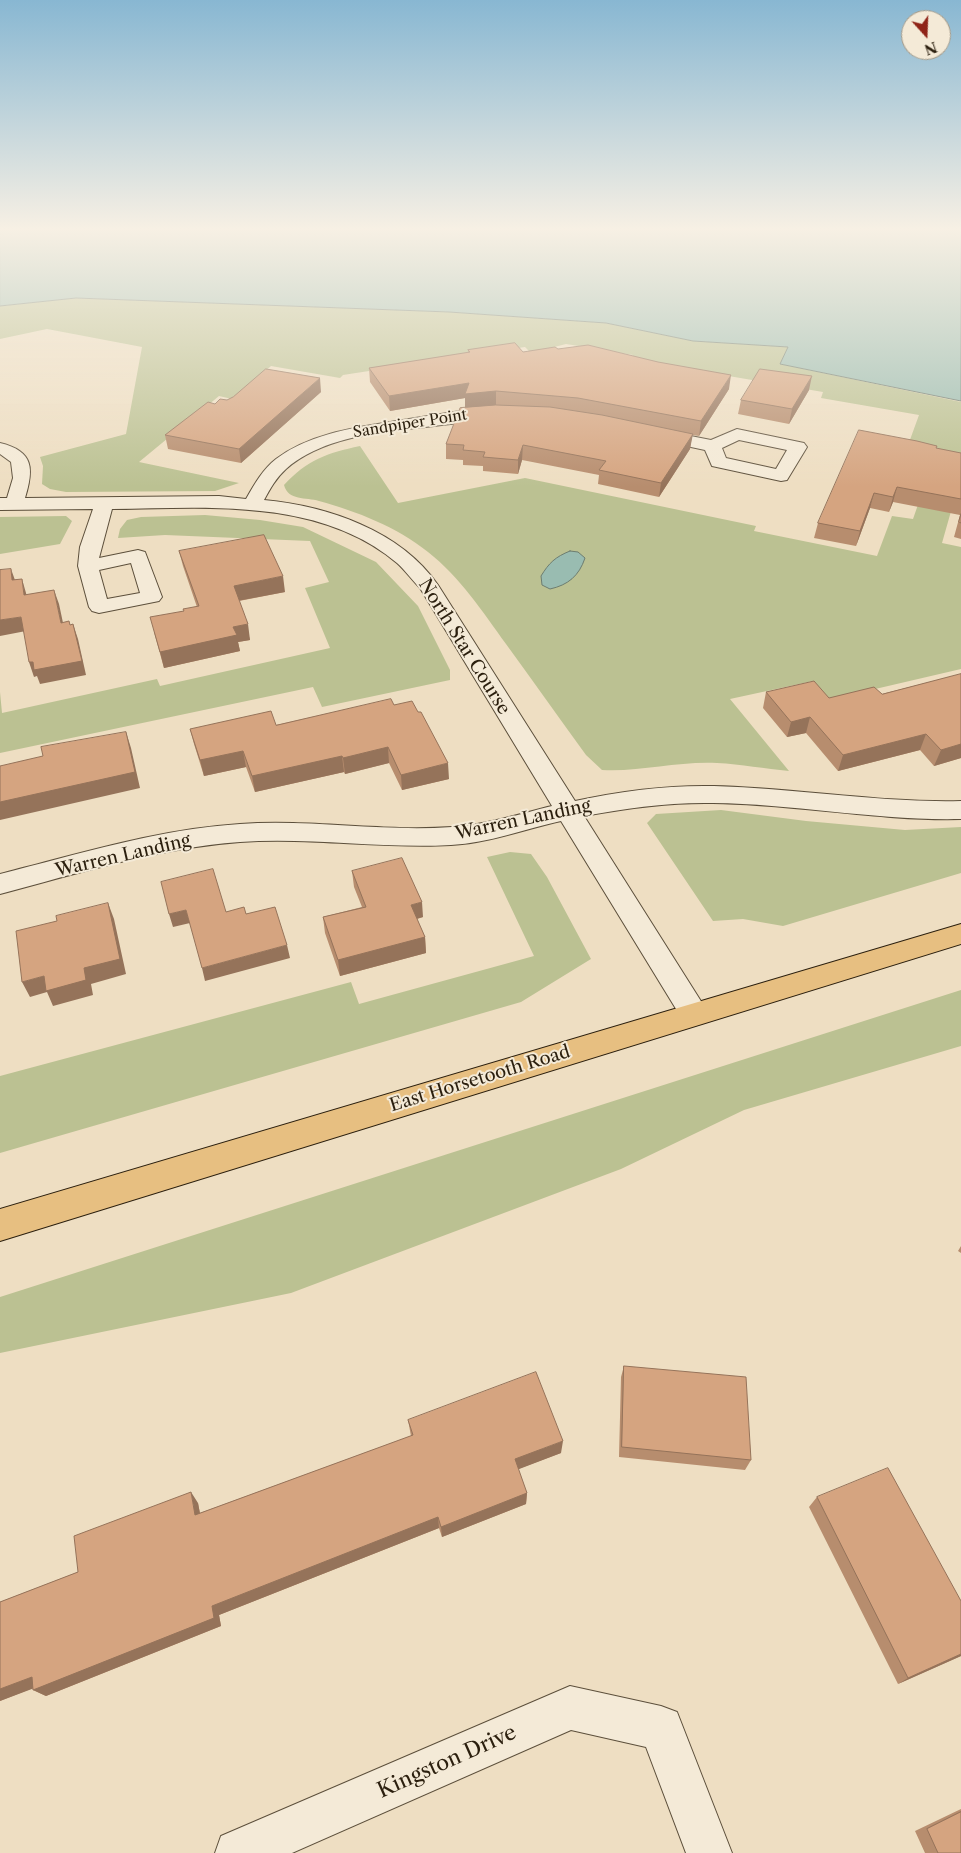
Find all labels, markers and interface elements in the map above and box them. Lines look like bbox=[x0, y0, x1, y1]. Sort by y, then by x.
north arrow bbox=[901, 10, 951, 60]
text: N bbox=[922, 38, 940, 59]
street label: Sandpiper Point bbox=[352, 406, 468, 442]
street label: North Star Course bbox=[414, 575, 514, 719]
street label: Warren Landing bbox=[453, 795, 593, 845]
street label: Warren Landing bbox=[53, 830, 193, 882]
street label: East Horsetooth Road bbox=[387, 1041, 573, 1117]
street label: Kingston Drive bbox=[374, 1720, 520, 1804]

